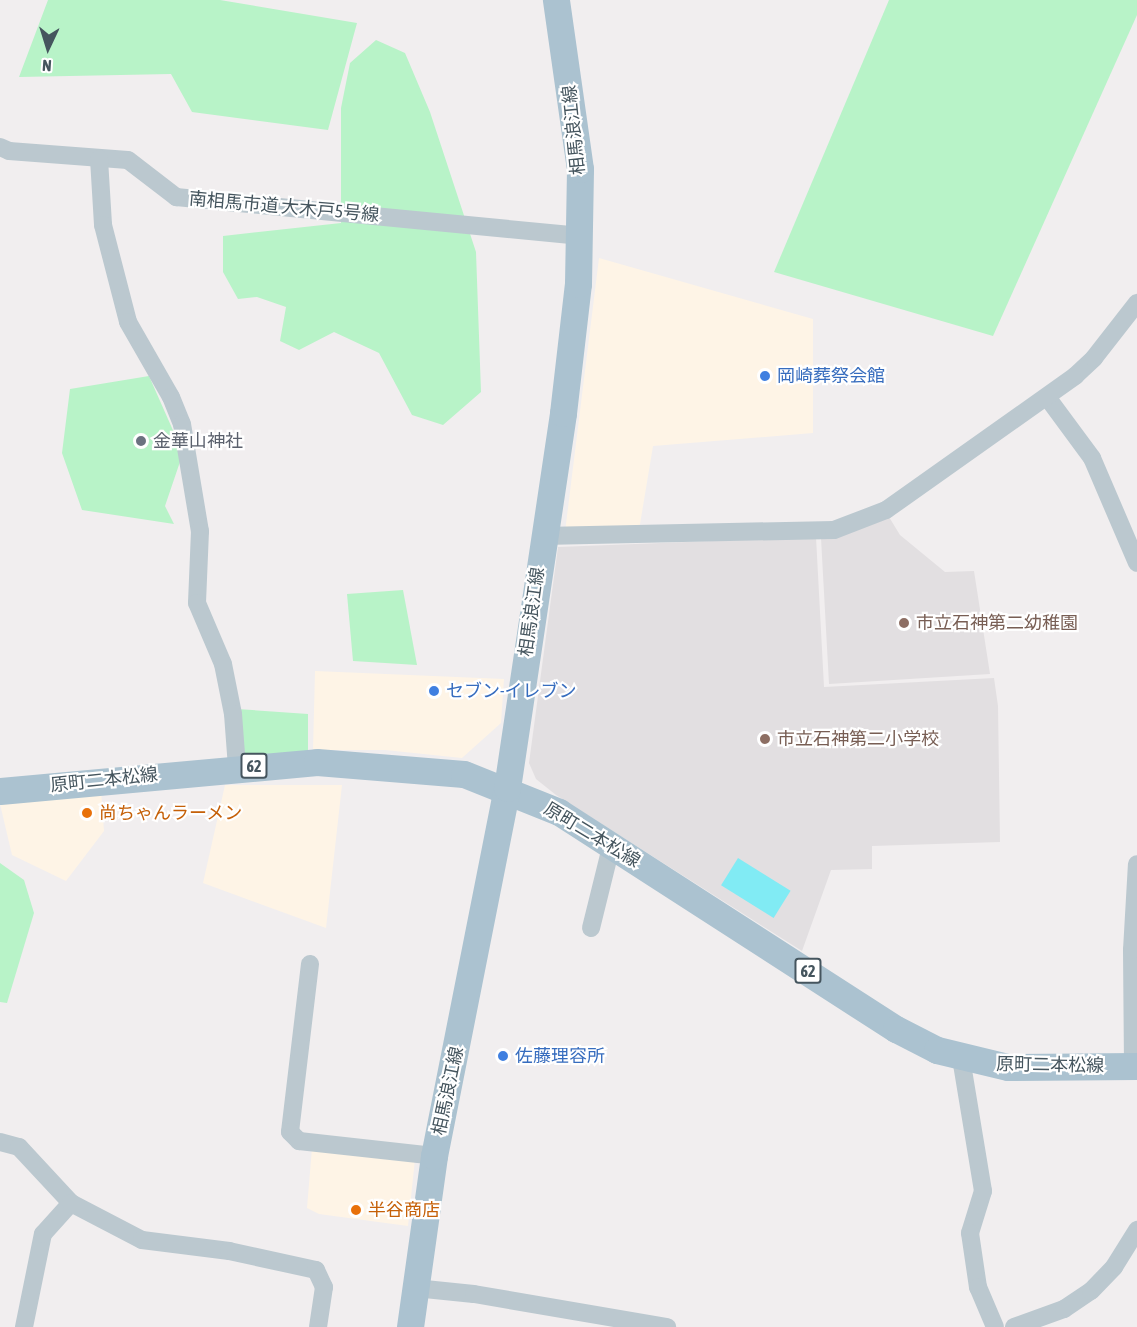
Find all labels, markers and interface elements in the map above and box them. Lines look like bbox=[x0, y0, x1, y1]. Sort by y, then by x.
north arrow bbox=[18, 18, 78, 78]
text: N bbox=[41, 57, 52, 75]
street label: 相馬浪江線 bbox=[559, 84, 589, 176]
street label: 南相馬市道 大木戸5号線 bbox=[188, 188, 380, 226]
place label: 岡崎葬祭会館 bbox=[777, 365, 885, 387]
marker: 岡崎葬祭会館 bbox=[758, 369, 772, 383]
place label: 金華山神社 bbox=[153, 430, 243, 452]
marker: 金華山神社 bbox=[134, 434, 148, 448]
street label: 相馬浪江線 bbox=[515, 566, 549, 658]
place label: 市立石神第二幼稚園 bbox=[916, 612, 1078, 634]
marker: 市立石神第二幼稚園 bbox=[897, 616, 911, 630]
place label: セブン-イレブン bbox=[446, 680, 576, 702]
marker: セブン-イレブン bbox=[427, 684, 441, 698]
place label: 市立石神第二小学校 bbox=[777, 728, 939, 750]
marker: 市立石神第二小学校 bbox=[758, 732, 772, 746]
road number: 62 bbox=[239, 753, 269, 779]
street label: 原町二本松線 bbox=[49, 764, 159, 796]
street label: 原町二本松線 bbox=[540, 798, 644, 872]
place label: 尚ちゃんラーメン bbox=[99, 802, 243, 824]
marker: 尚ちゃんラーメン bbox=[80, 806, 94, 820]
road number: 62 bbox=[793, 958, 823, 984]
street label: 相馬浪江線 bbox=[428, 1045, 468, 1137]
place label: 佐藤理容所 bbox=[515, 1045, 605, 1067]
marker: 佐藤理容所 bbox=[496, 1049, 510, 1063]
street label: 原町二本松線 bbox=[996, 1053, 1104, 1077]
place label: 半谷商店 bbox=[368, 1199, 440, 1221]
marker: 半谷商店 bbox=[349, 1203, 363, 1217]

